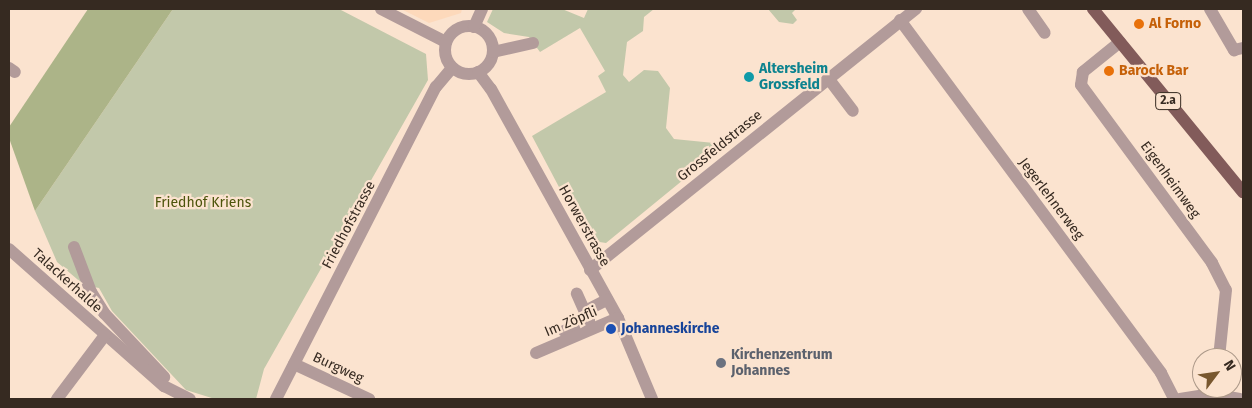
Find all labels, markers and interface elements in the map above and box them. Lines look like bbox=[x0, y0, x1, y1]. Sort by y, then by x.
place label: Al Forno bbox=[1149, 16, 1201, 32]
marker: Al Forno bbox=[1133, 18, 1145, 30]
place label: Altersheim Grossfeld bbox=[759, 61, 828, 94]
place label: Barock Bar bbox=[1119, 63, 1188, 79]
marker: Barock Bar bbox=[1103, 65, 1115, 77]
marker: Altersheim Grossfeld bbox=[743, 71, 755, 83]
road number: 2.a bbox=[1154, 92, 1182, 110]
street label: Grossfeldstrasse bbox=[674, 107, 766, 185]
street label: Eigenheimweg bbox=[1136, 138, 1204, 222]
street label: Jegerlehnerweg bbox=[1015, 155, 1087, 243]
street label: Friedhofstrasse bbox=[319, 178, 379, 272]
street label: Horwerstrasse bbox=[555, 182, 613, 270]
park label: Friedhof Kriens bbox=[155, 195, 251, 211]
street label: Talackerhalde bbox=[29, 245, 105, 317]
street label: Im Zöpfli bbox=[542, 303, 600, 341]
place label: Johanneskirche bbox=[621, 321, 719, 337]
marker: Johanneskirche bbox=[605, 323, 617, 335]
place label: Kirchenzentrum Johannes bbox=[731, 347, 833, 380]
north arrow bbox=[1192, 348, 1242, 398]
street label: Burgweg bbox=[310, 349, 366, 387]
marker: Kirchenzentrum Johannes bbox=[715, 357, 727, 369]
text: N bbox=[1220, 357, 1239, 374]

